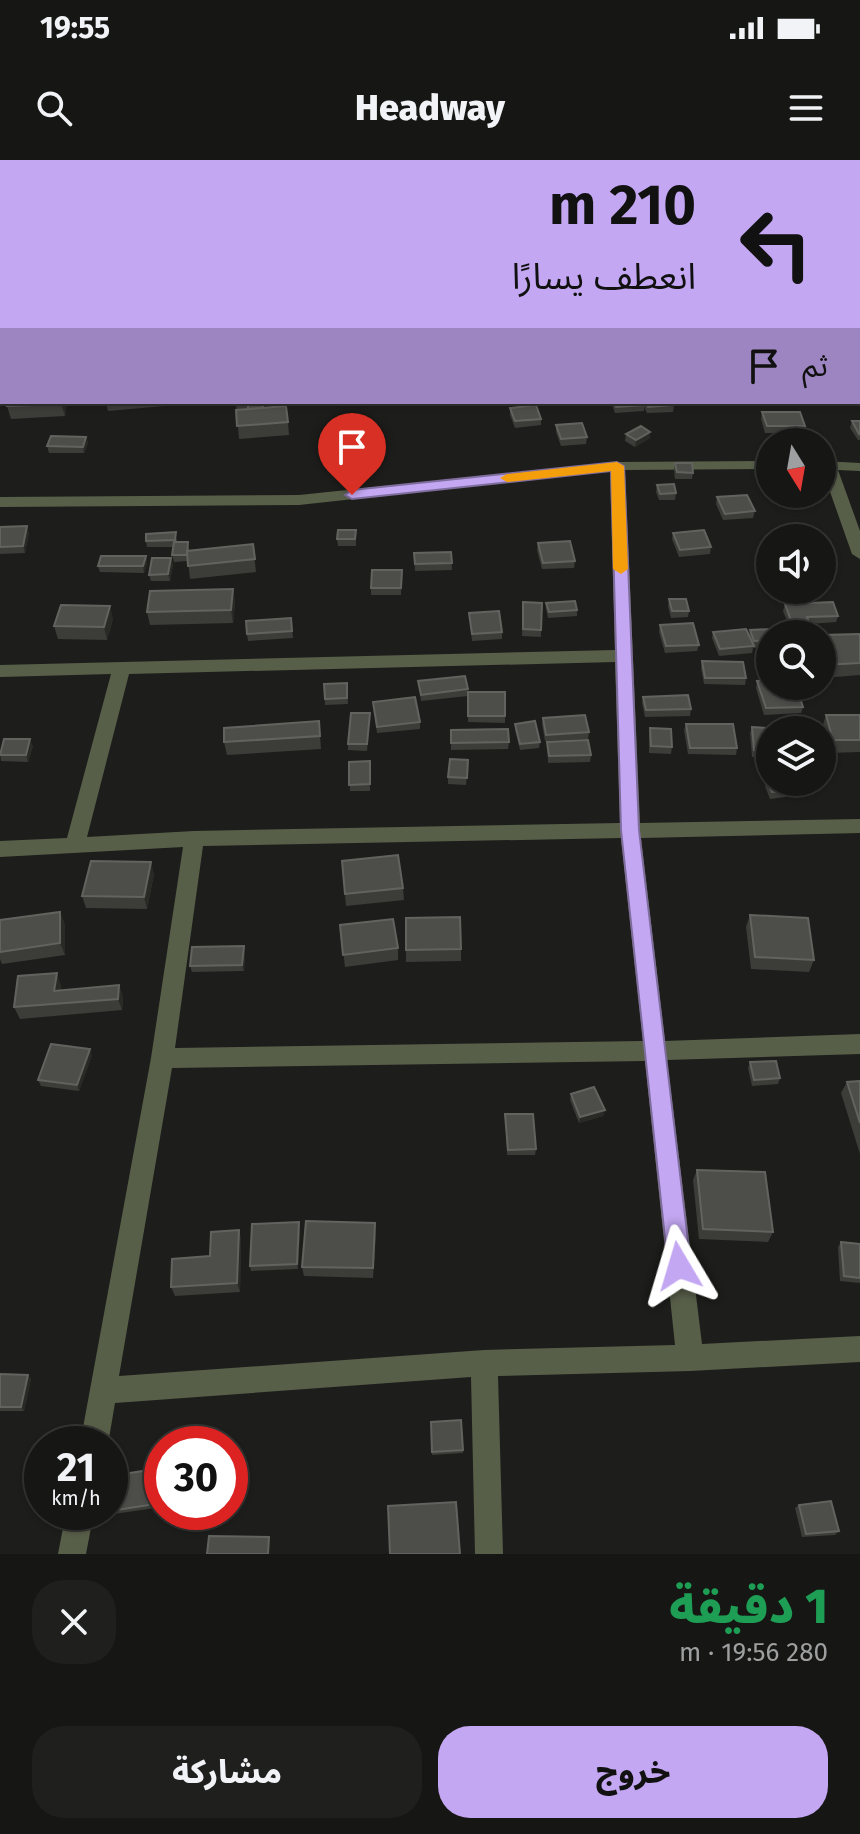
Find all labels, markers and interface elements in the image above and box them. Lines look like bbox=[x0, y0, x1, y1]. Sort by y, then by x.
text: 19:55 bbox=[40, 10, 110, 46]
icon: search bbox=[32, 86, 76, 130]
text: Headway bbox=[355, 86, 505, 130]
icon: menu bbox=[784, 86, 828, 130]
text: 210 m bbox=[549, 172, 696, 239]
icon: left bbox=[724, 192, 828, 296]
text: انعطف يسارًا bbox=[512, 255, 696, 299]
icon: arrive bbox=[742, 344, 786, 388]
text: ثم bbox=[802, 348, 828, 384]
pin bbox=[318, 413, 386, 495]
icon: arrive bbox=[330, 425, 374, 469]
north arrow bbox=[756, 428, 836, 508]
map controls bbox=[756, 428, 836, 796]
button: sound bbox=[756, 524, 836, 604]
button: search bbox=[756, 620, 836, 700]
button: layers bbox=[756, 716, 836, 796]
position arrow bbox=[637, 1224, 721, 1308]
speed limit sign: 30 bbox=[144, 1426, 248, 1530]
text: 21 bbox=[57, 1444, 95, 1492]
text: km/h bbox=[51, 1486, 101, 1510]
text: 1 دقيقة bbox=[669, 1578, 828, 1636]
button: close bbox=[32, 1580, 116, 1664]
text: 280 m · 19:56 bbox=[679, 1637, 828, 1668]
button: مشاركة bbox=[32, 1726, 422, 1818]
button: خروج bbox=[438, 1726, 828, 1818]

